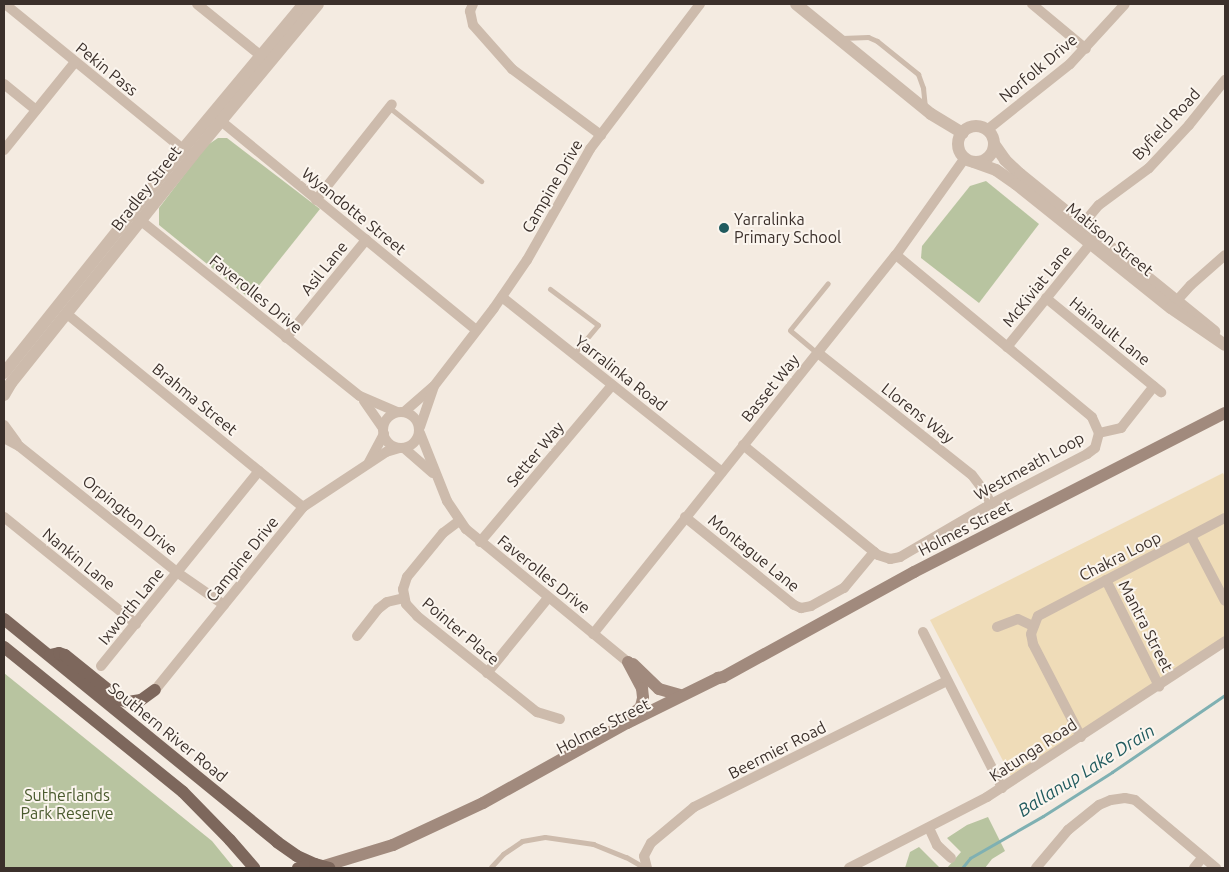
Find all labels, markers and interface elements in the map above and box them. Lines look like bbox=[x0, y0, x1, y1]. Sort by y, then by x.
street label: Norfolk Drive bbox=[995, 30, 1081, 106]
street label: Pekin Pass bbox=[72, 38, 142, 100]
street label: Byfield Road bbox=[1128, 84, 1204, 164]
street label: Campine Drive bbox=[518, 136, 586, 236]
street label: Bradley Street bbox=[107, 142, 185, 234]
street label: Wyandotte Street bbox=[298, 163, 410, 259]
street label: Matison Street bbox=[1063, 198, 1157, 280]
place label: Yarralinka Primary School bbox=[734, 209, 841, 247]
marker: Yarralinka Primary School bbox=[718, 222, 730, 234]
street label: Asil Lane bbox=[297, 237, 351, 299]
street label: McKiviat Lane bbox=[998, 241, 1076, 331]
street label: Faverolles Drive bbox=[206, 251, 306, 337]
street label: Hainault Lane bbox=[1066, 293, 1154, 369]
street label: Yarralinka Road bbox=[571, 331, 671, 415]
street label: Basset Way bbox=[737, 350, 803, 426]
street label: Brahma Street bbox=[149, 359, 241, 439]
street label: Llorens Way bbox=[878, 379, 958, 447]
street label: Setter Way bbox=[502, 418, 568, 490]
street label: Westmeath Loop bbox=[971, 428, 1087, 504]
street label: Orpington Drive bbox=[79, 471, 181, 559]
street label: Holmes Street bbox=[915, 496, 1015, 560]
street label: Montague Lane bbox=[704, 510, 804, 596]
street label: Campine Drive bbox=[202, 512, 282, 606]
street label: Nankin Lane bbox=[39, 524, 119, 594]
street label: Chakra Loop bbox=[1076, 527, 1164, 585]
street label: Faverolles Drive bbox=[494, 531, 594, 617]
street label: Ixworth Lane bbox=[94, 564, 168, 648]
street label: Mantra Street bbox=[1115, 577, 1177, 675]
street label: Pointer Place bbox=[419, 593, 503, 669]
street label: Southern River Road bbox=[105, 678, 231, 786]
street label: Holmes Street bbox=[553, 694, 653, 758]
street label: Katunga Road bbox=[986, 715, 1080, 785]
street label: Beermier Road bbox=[725, 717, 829, 783]
water label: Ballanup Lake Drain bbox=[1013, 719, 1159, 821]
park label: Sutherlands Park Reserve bbox=[20, 785, 114, 823]

